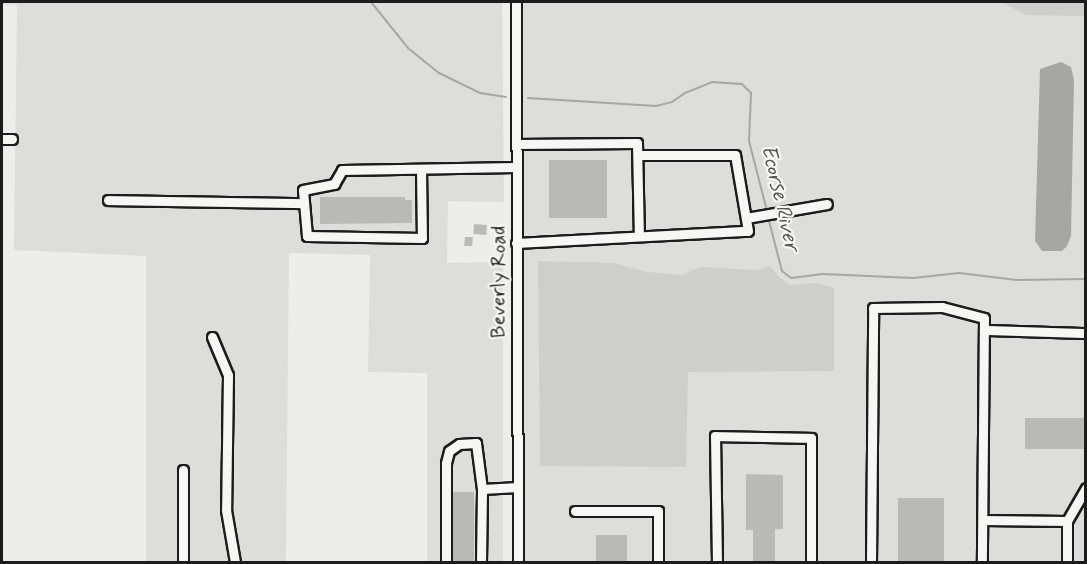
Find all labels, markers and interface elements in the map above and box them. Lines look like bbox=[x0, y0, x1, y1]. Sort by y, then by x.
water label: Ecorse River bbox=[756, 143, 804, 253]
street label: Beverly Road bbox=[487, 226, 511, 338]

